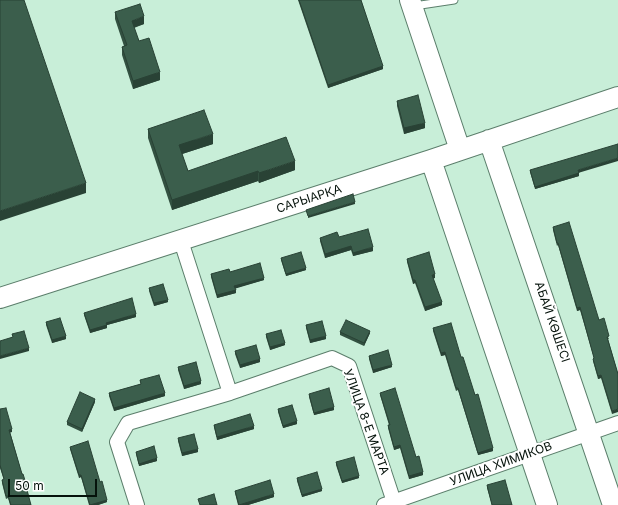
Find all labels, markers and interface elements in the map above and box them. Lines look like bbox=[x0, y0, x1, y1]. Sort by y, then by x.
street label: САРЫАРҚА bbox=[275, 182, 343, 216]
street label: АБАЙ КӨШЕСІ bbox=[531, 280, 573, 364]
street label: УЛИЦА 8-Е МАРТА bbox=[340, 367, 392, 477]
street label: УЛИЦА ХИМИКОВ bbox=[448, 439, 554, 489]
scale bar bbox=[10, 471, 99, 497]
text: 50 m bbox=[15, 478, 44, 493]

